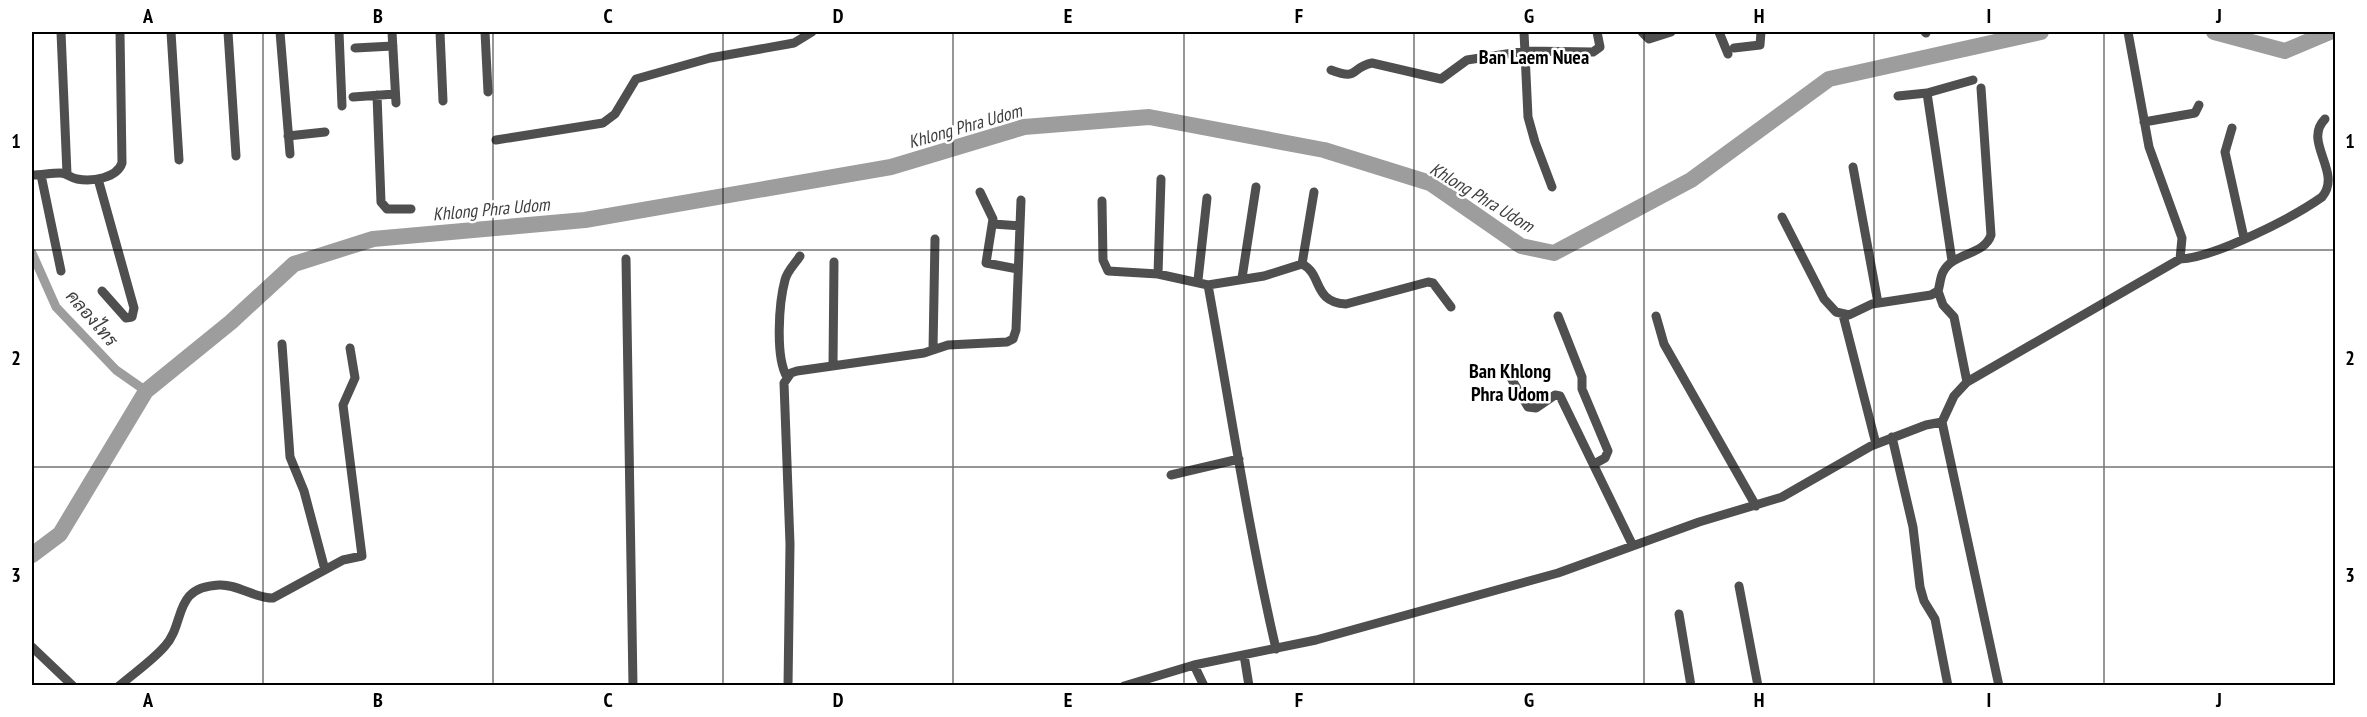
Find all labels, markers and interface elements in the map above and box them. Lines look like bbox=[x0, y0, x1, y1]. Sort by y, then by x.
text: A bbox=[142, 3, 154, 29]
text: B bbox=[373, 3, 383, 29]
text: C bbox=[603, 3, 613, 29]
text: D bbox=[833, 3, 844, 29]
text: E bbox=[1064, 3, 1072, 29]
text: F bbox=[1295, 3, 1303, 29]
text: G bbox=[1524, 3, 1534, 29]
text: H bbox=[1754, 3, 1764, 29]
text: I bbox=[1987, 3, 1991, 29]
text: J bbox=[2215, 3, 2222, 29]
district label: Ban Laem Nuea bbox=[1479, 44, 1589, 70]
water label: Khlong Phra Udom bbox=[906, 98, 1026, 153]
text: 1 bbox=[11, 128, 21, 154]
text: 1 bbox=[2345, 128, 2355, 154]
water label: Khlong Phra Udom bbox=[1426, 157, 1539, 238]
water label: Khlong Phra Udom bbox=[432, 192, 552, 226]
water label: คลองไทร bbox=[61, 284, 124, 352]
text: 2 bbox=[11, 345, 21, 371]
text: 2 bbox=[2345, 345, 2355, 371]
district label: Ban Khlong Phra Udom bbox=[1469, 358, 1551, 407]
text: 3 bbox=[11, 562, 21, 588]
text: 3 bbox=[2345, 562, 2355, 588]
text: A bbox=[142, 687, 154, 713]
text: B bbox=[373, 687, 383, 713]
text: C bbox=[603, 687, 613, 713]
text: D bbox=[833, 687, 844, 713]
text: E bbox=[1064, 687, 1072, 713]
text: F bbox=[1295, 687, 1303, 713]
text: G bbox=[1524, 687, 1534, 713]
text: H bbox=[1754, 687, 1764, 713]
text: I bbox=[1987, 687, 1991, 713]
text: J bbox=[2215, 687, 2222, 713]

